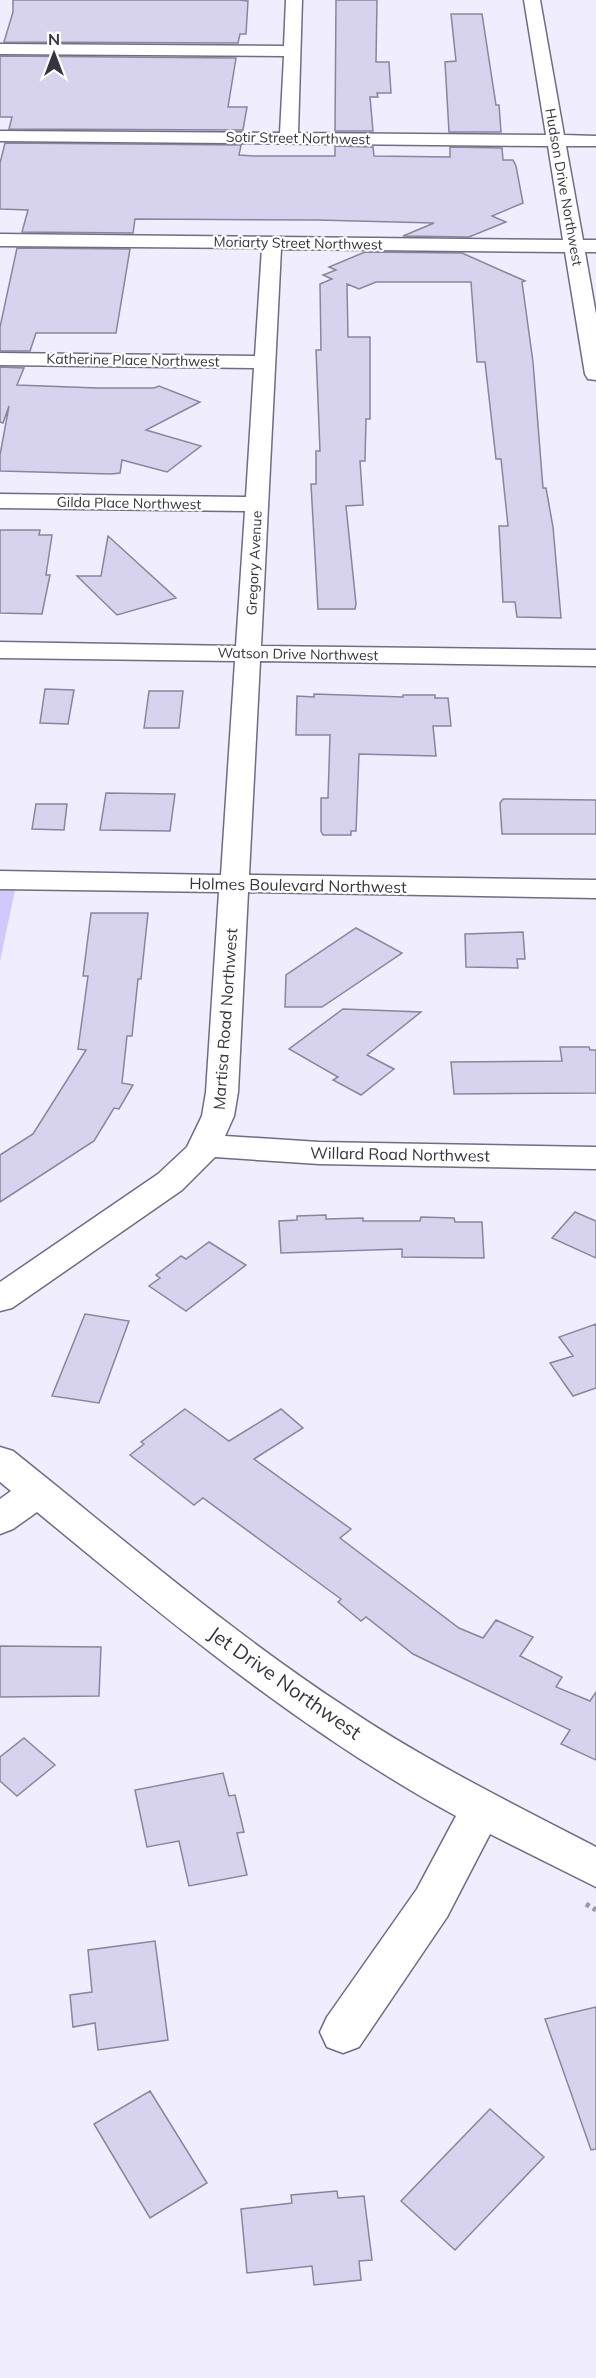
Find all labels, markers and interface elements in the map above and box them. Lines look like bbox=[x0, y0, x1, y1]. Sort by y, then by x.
north arrow bbox=[24, 24, 84, 84]
text: N bbox=[48, 29, 60, 49]
street label: Hudson Drive Northwest bbox=[541, 107, 587, 267]
street label: Sotir Street Northwest bbox=[226, 128, 370, 148]
street label: Moriarty Street Northwest bbox=[213, 233, 383, 253]
street label: Katherine Place Northwest bbox=[46, 349, 220, 371]
street label: Gilda Place Northwest bbox=[57, 493, 202, 513]
street label: Gregory Avenue bbox=[242, 510, 266, 616]
street label: Watson Drive Northwest bbox=[217, 644, 379, 664]
street label: Holmes Boulevard Northwest bbox=[189, 873, 407, 897]
street label: Martisa Road Northwest bbox=[209, 927, 241, 1111]
street label: Willard Road Northwest bbox=[310, 1142, 490, 1166]
street label: Jet Drive Northwest bbox=[204, 1620, 367, 1745]

